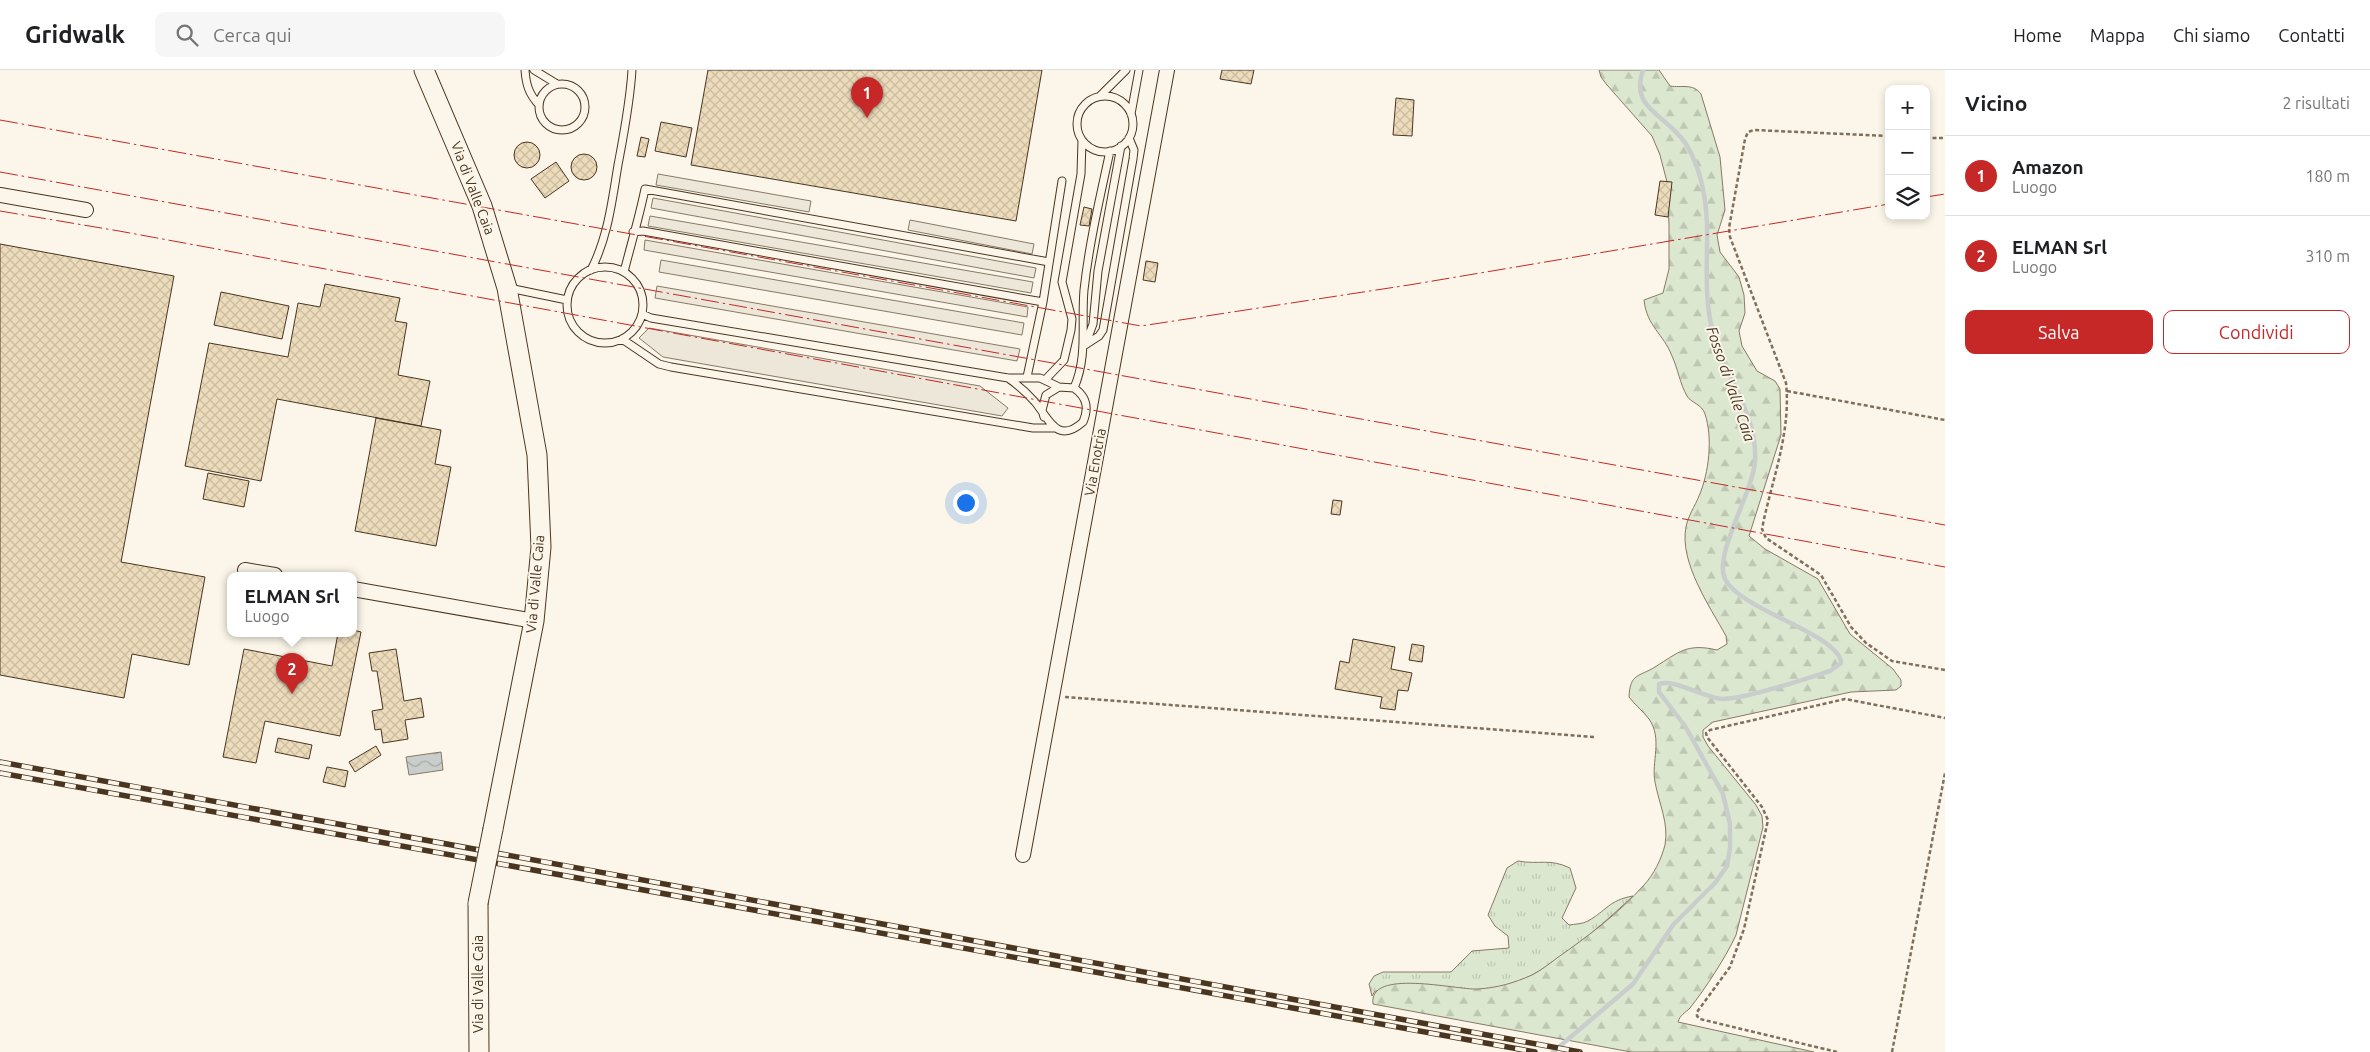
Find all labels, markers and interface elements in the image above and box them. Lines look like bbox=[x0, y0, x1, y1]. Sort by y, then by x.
search box bbox=[155, 12, 505, 57]
text: Gridwalk bbox=[25, 21, 125, 48]
icon: search bbox=[173, 21, 201, 49]
text: Cerca qui bbox=[213, 24, 292, 46]
text: Home bbox=[2013, 25, 2062, 45]
text: Mappa bbox=[2090, 25, 2145, 45]
text: Chi siamo bbox=[2173, 25, 2250, 45]
text: Contatti bbox=[2278, 25, 2345, 45]
pin: 1 bbox=[851, 77, 883, 118]
map controls bbox=[1885, 85, 1930, 220]
button: + bbox=[1885, 85, 1930, 130]
text: Vicino bbox=[1965, 91, 2027, 115]
text: 2 risultati bbox=[2282, 94, 2350, 112]
button: − bbox=[1885, 130, 1930, 175]
street label: Via di Valle Caia bbox=[448, 139, 498, 237]
text: Amazon bbox=[2012, 156, 2084, 178]
text: 1 bbox=[1976, 167, 1986, 185]
text: 180 m bbox=[2305, 167, 2350, 185]
button: layers bbox=[1885, 175, 1930, 220]
text: Luogo bbox=[2012, 178, 2057, 196]
text: ELMAN Srl bbox=[2012, 236, 2107, 258]
text: 2 bbox=[1976, 247, 1986, 265]
text: 310 m bbox=[2305, 247, 2350, 265]
text: Luogo bbox=[2012, 258, 2057, 276]
button: Salva bbox=[1965, 310, 2153, 354]
button: Condividi bbox=[2163, 310, 2350, 354]
water label: Fosso di Valle Caia bbox=[1703, 324, 1759, 444]
street label: Via Enotria bbox=[1081, 427, 1109, 497]
your location bbox=[953, 490, 979, 516]
street label: Via di Valle Caia bbox=[523, 534, 547, 634]
popup bbox=[227, 572, 357, 637]
text: ELMAN Srl bbox=[244, 585, 340, 607]
text: Luogo bbox=[244, 607, 290, 625]
pin: 2 bbox=[276, 653, 308, 694]
street label: Via di Valle Caia bbox=[470, 935, 486, 1033]

